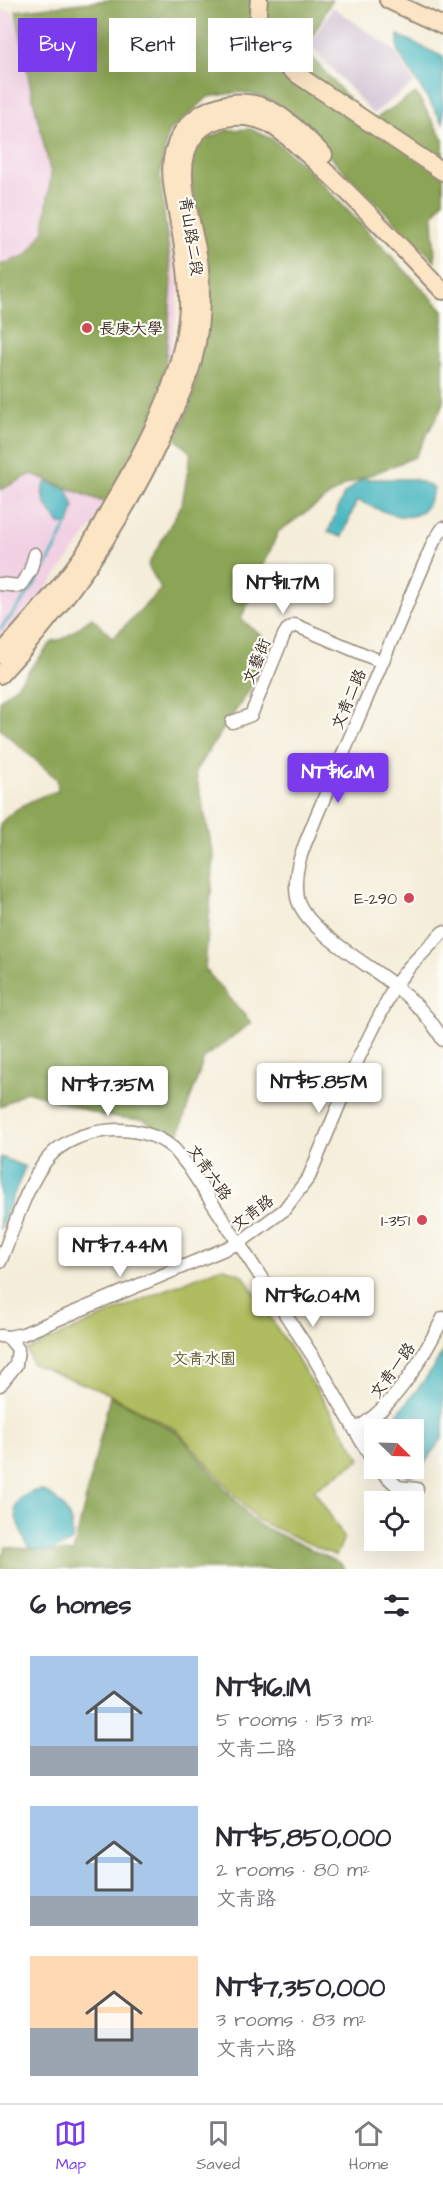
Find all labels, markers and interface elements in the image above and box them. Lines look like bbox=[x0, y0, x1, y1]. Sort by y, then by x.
chip: Buy bbox=[18, 18, 97, 72]
chip: Rent bbox=[109, 18, 196, 72]
chip: Filters bbox=[208, 18, 313, 72]
street label: 青山路二段 bbox=[174, 195, 208, 277]
place label: 長庚大學 bbox=[99, 318, 163, 340]
marker: 長庚大學 bbox=[80, 321, 94, 335]
pin: NT$11.7M bbox=[221, 564, 345, 615]
text: NT$11.7M bbox=[247, 569, 319, 597]
street label: 文藝街 bbox=[238, 635, 276, 688]
street label: 文青二路 bbox=[326, 666, 372, 733]
pin: NT$16.1M bbox=[276, 753, 400, 804]
text: NT$16.1M bbox=[301, 758, 375, 786]
place label: E-290 bbox=[354, 888, 397, 910]
marker: E-290 bbox=[402, 891, 416, 905]
pin: NT$5.85M bbox=[257, 1063, 381, 1114]
pin: NT$7.35M bbox=[46, 1066, 170, 1117]
text: NT$5.85M bbox=[271, 1068, 367, 1096]
text: NT$7.35M bbox=[62, 1071, 154, 1099]
street label: 文青六路 bbox=[182, 1140, 237, 1205]
street label: 文青路 bbox=[227, 1190, 278, 1236]
place label: I-351 bbox=[381, 1210, 410, 1232]
marker: I-351 bbox=[415, 1213, 429, 1227]
pin: NT$7.44M bbox=[58, 1227, 182, 1278]
text: NT$7.44M bbox=[72, 1232, 168, 1260]
pin: NT$6.04M bbox=[251, 1277, 375, 1328]
text: NT$6.04M bbox=[266, 1282, 360, 1310]
street label: 文青一路 bbox=[365, 1338, 421, 1403]
park label: 文青水園 bbox=[172, 1348, 236, 1370]
north arrow bbox=[364, 1419, 424, 1479]
map controls bbox=[364, 1419, 424, 1551]
button: locate bbox=[364, 1491, 424, 1551]
text: 6 homes bbox=[30, 1587, 132, 1623]
icon: filters bbox=[380, 1589, 413, 1622]
text: NT$16.1M bbox=[216, 1670, 311, 1706]
icon: home bbox=[78, 1680, 150, 1752]
text: 5 rooms · 153 m² bbox=[216, 1706, 374, 1734]
text: 文青二路 bbox=[216, 1735, 296, 1763]
text: NT$5,850,000 bbox=[216, 1820, 392, 1856]
icon: home bbox=[78, 1830, 150, 1902]
text: 2 rooms · 80 m² bbox=[216, 1856, 370, 1884]
text: 文青路 bbox=[216, 1885, 276, 1913]
text: NT$7,350,000 bbox=[216, 1970, 385, 2006]
icon: home bbox=[78, 1980, 150, 2052]
text: 3 rooms · 83 m² bbox=[216, 2006, 366, 2034]
text: 文青六路 bbox=[216, 2035, 296, 2063]
tab: Map bbox=[54, 2117, 87, 2175]
tab: Saved bbox=[196, 2117, 240, 2175]
tab: Home bbox=[349, 2117, 389, 2175]

